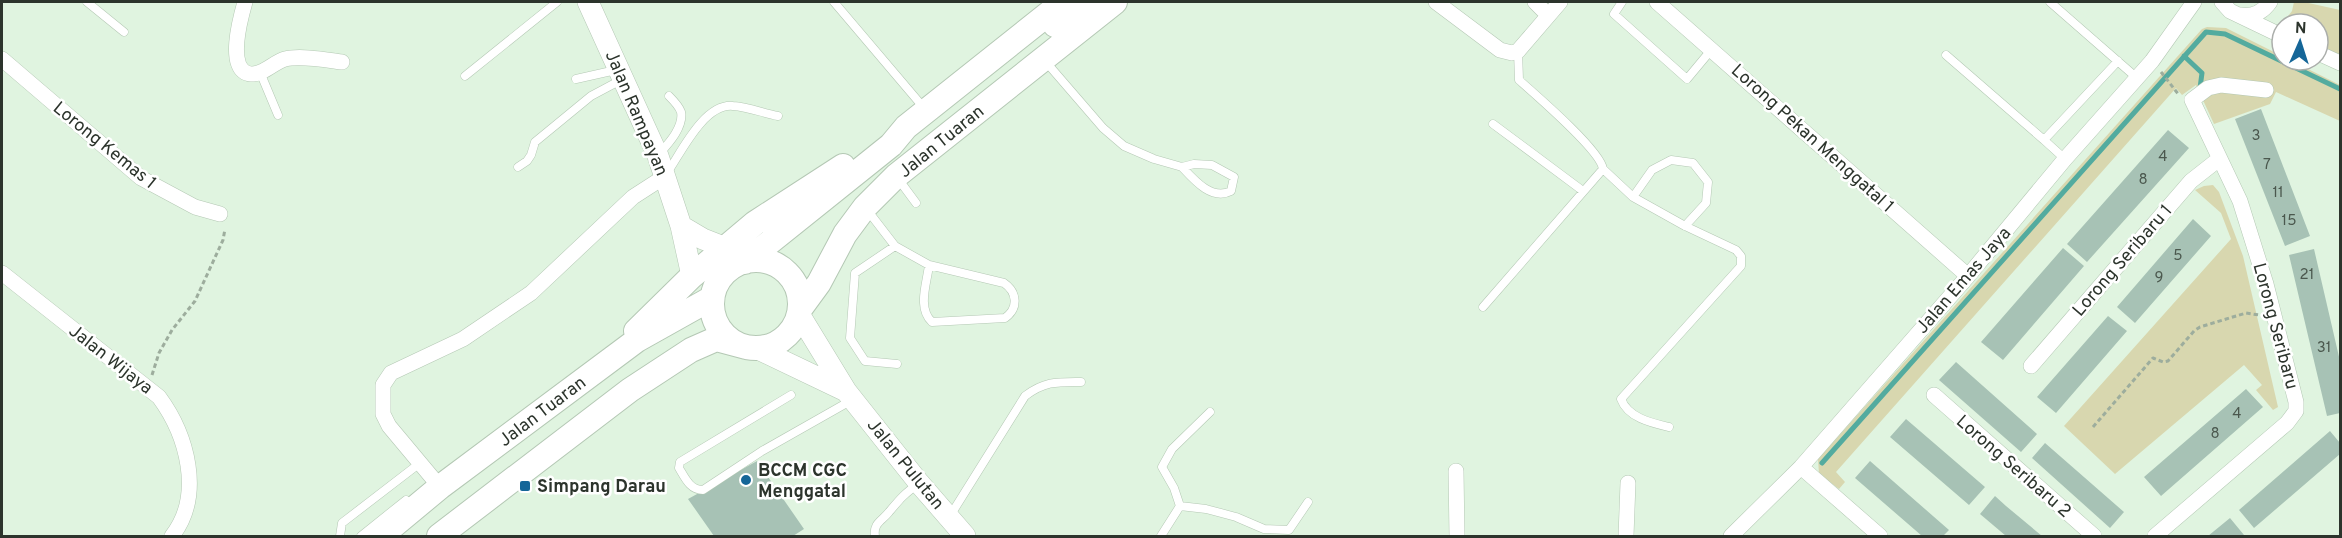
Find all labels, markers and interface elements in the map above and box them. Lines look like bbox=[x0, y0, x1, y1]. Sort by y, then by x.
north arrow bbox=[2270, 12, 2330, 72]
text: N bbox=[2294, 19, 2307, 39]
street label: Jalan Rampayan bbox=[599, 47, 672, 180]
street label: Lorong Pekan Menggatal 1 bbox=[1726, 60, 1898, 218]
street label: Lorong Kemas 1 bbox=[48, 97, 161, 195]
street label: Jalan Tuaran bbox=[894, 101, 989, 184]
house number: 3 bbox=[2251, 127, 2261, 146]
house number: 4 bbox=[2158, 148, 2168, 167]
house number: 7 bbox=[2263, 156, 2271, 175]
house number: 8 bbox=[2138, 171, 2148, 190]
house number: 11 bbox=[2272, 184, 2284, 203]
street label: Lorong Seribaru 1 bbox=[2068, 200, 2178, 322]
house number: 15 bbox=[2282, 212, 2296, 231]
street label: Jalan Emas Jaya bbox=[1911, 223, 2017, 339]
house number: 5 bbox=[2173, 247, 2183, 266]
street label: Lorong Seribaru bbox=[2247, 261, 2302, 392]
house number: 21 bbox=[2300, 266, 2314, 285]
house number: 9 bbox=[2155, 269, 2163, 288]
street label: Jalan Wijaya bbox=[63, 320, 157, 400]
house number: 31 bbox=[2317, 339, 2331, 358]
street label: Jalan Tuaran bbox=[495, 372, 591, 453]
house number: 4 bbox=[2232, 405, 2242, 424]
street label: Lorong Seribaru 2 bbox=[1951, 411, 2075, 523]
street label: Jalan Pulutan bbox=[861, 415, 949, 515]
house number: 8 bbox=[2210, 425, 2220, 444]
place label: BCCM CGC Menggatal bbox=[758, 460, 847, 504]
marker: BCCM CGC Menggatal bbox=[739, 473, 753, 487]
place label: Simpang Darau bbox=[537, 476, 666, 499]
marker: Simpang Darau bbox=[518, 479, 532, 493]

